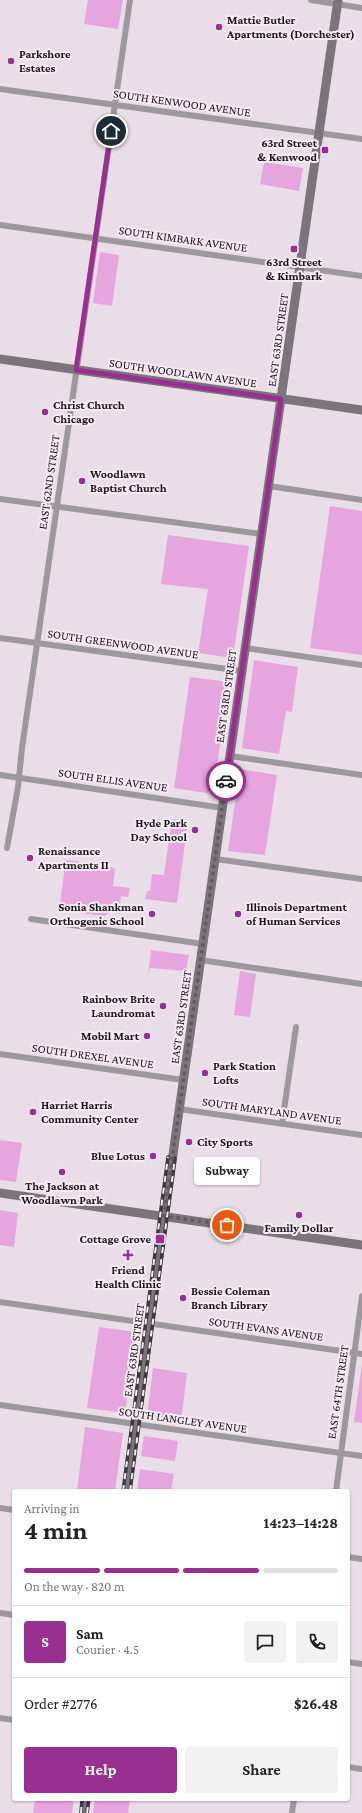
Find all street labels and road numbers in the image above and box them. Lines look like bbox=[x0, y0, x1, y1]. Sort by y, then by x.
street label: SOUTH KENWOOD AVENUE bbox=[112, 86, 252, 120]
street label: SOUTH KIMBARK AVENUE bbox=[118, 223, 249, 255]
street label: EAST 63RD STREET bbox=[265, 292, 292, 388]
street label: SOUTH WOODLAWN AVENUE bbox=[108, 356, 258, 390]
street label: EAST 62ND STREET bbox=[35, 433, 63, 530]
street label: SOUTH GREENWOOD AVENUE bbox=[46, 626, 200, 662]
street label: EAST 63RD STREET bbox=[213, 648, 240, 744]
street label: SOUTH ELLIS AVENUE bbox=[57, 765, 169, 795]
street label: EAST 63RD STREET bbox=[168, 969, 195, 1065]
street label: SOUTH DREXEL AVENUE bbox=[31, 1041, 155, 1072]
street label: SOUTH MARYLAND AVENUE bbox=[201, 1094, 343, 1128]
street label: EAST 63RD STREET bbox=[121, 1302, 148, 1398]
street label: SOUTH EVANS AVENUE bbox=[208, 1314, 325, 1344]
street label: EAST 64TH STREET bbox=[324, 1344, 352, 1440]
street label: SOUTH LANGLEY AVENUE bbox=[118, 1404, 249, 1436]

